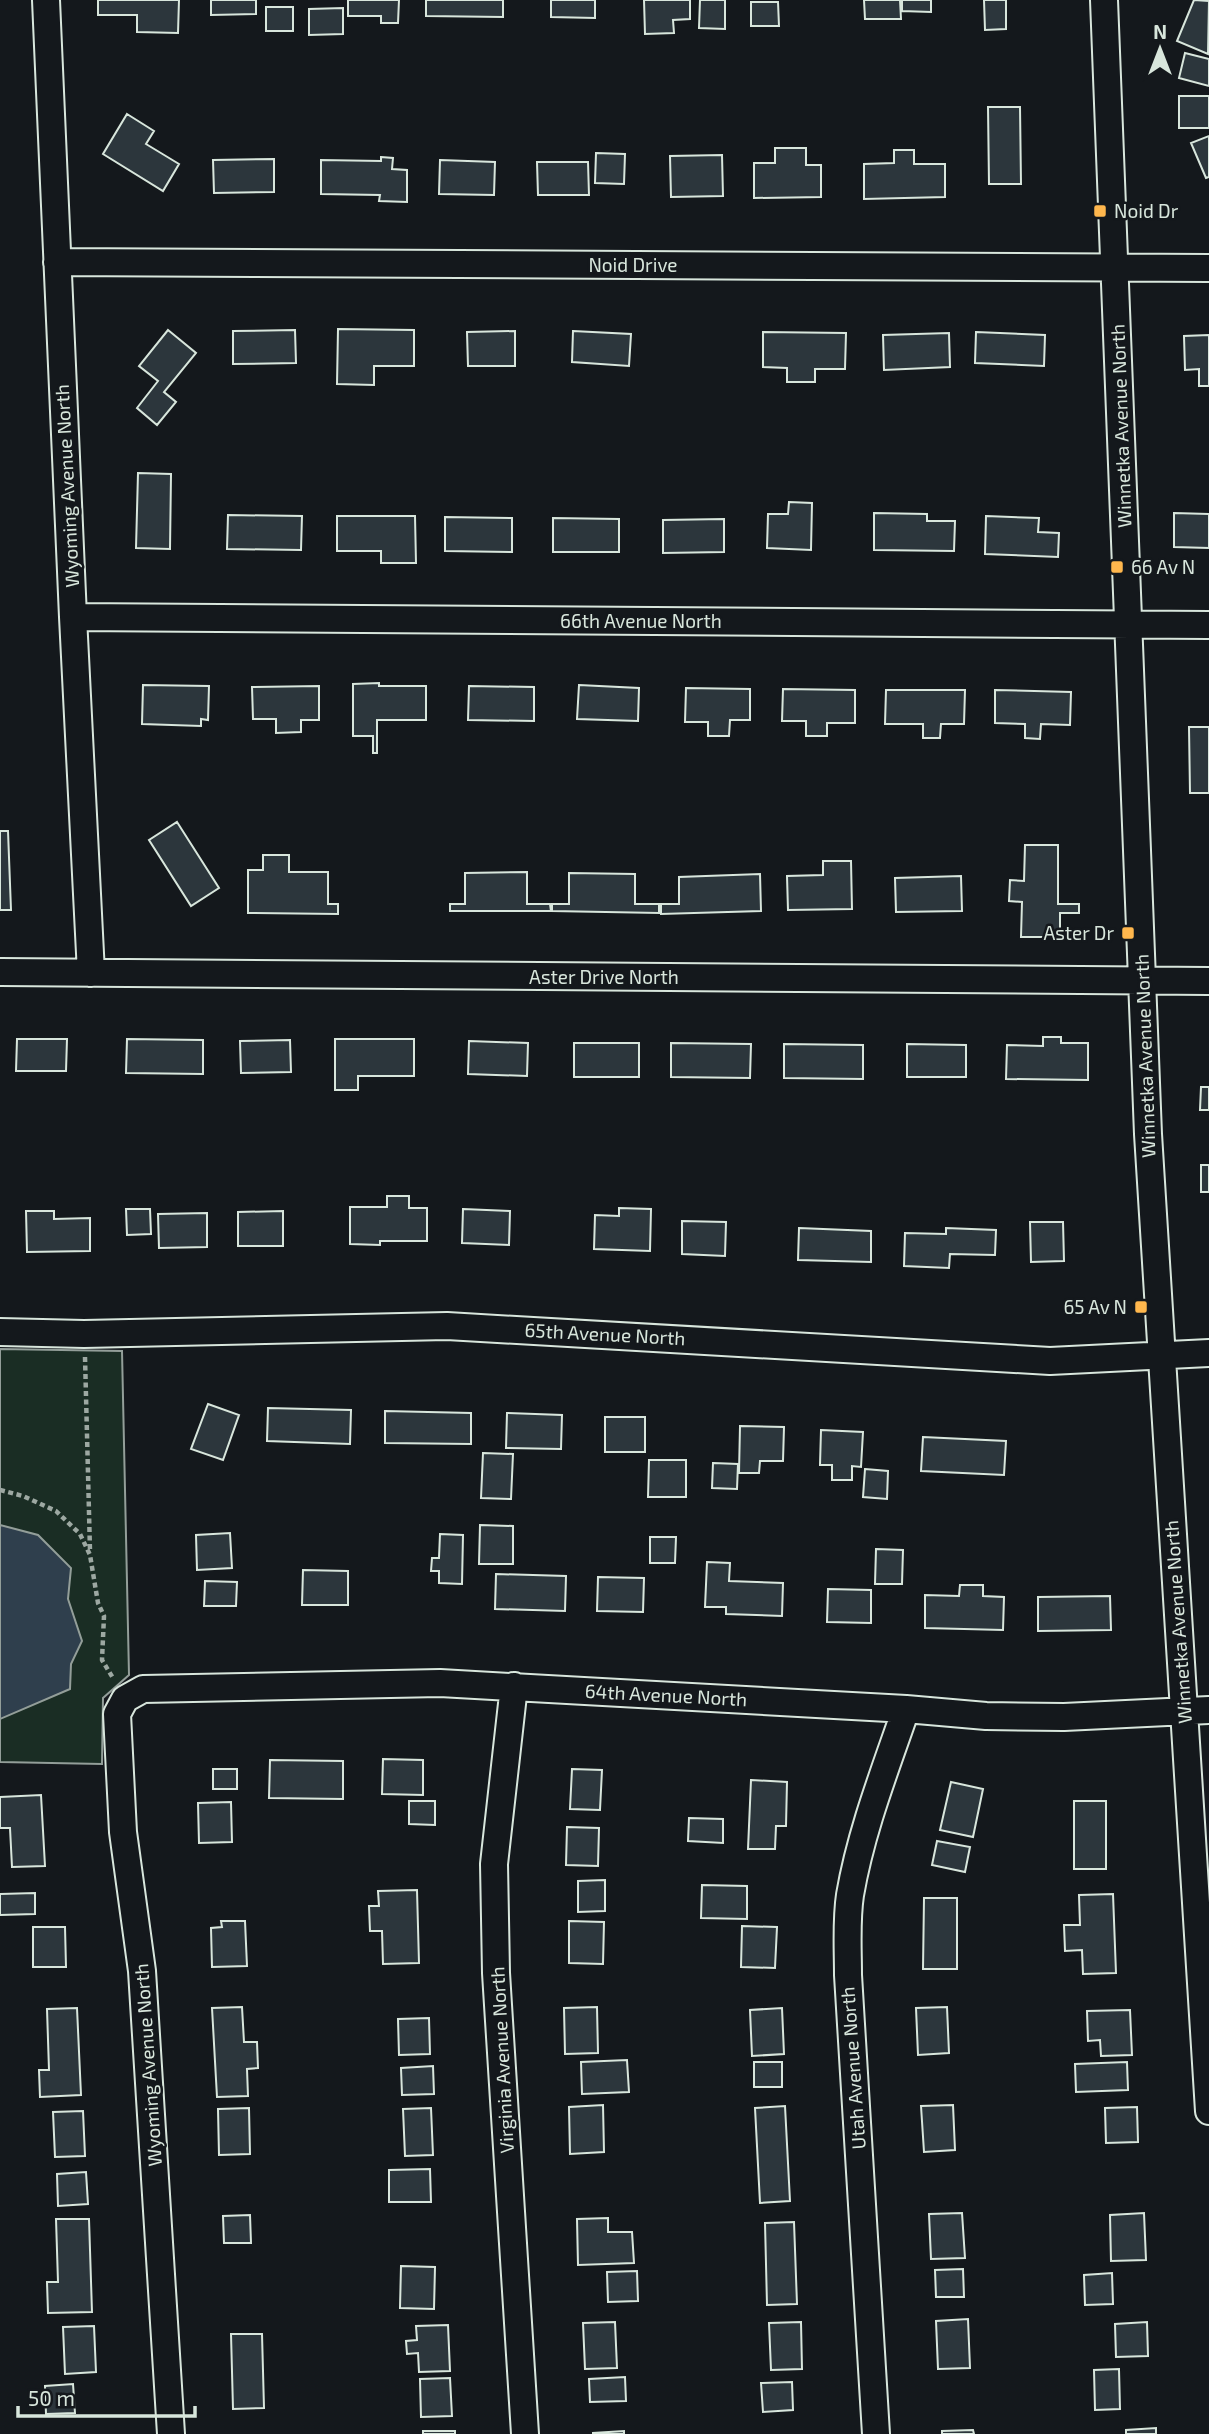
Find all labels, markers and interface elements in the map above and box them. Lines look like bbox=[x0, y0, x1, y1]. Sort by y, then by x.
north arrow bbox=[1125, 14, 1195, 84]
text: N bbox=[1153, 20, 1167, 43]
place label: Noid Dr bbox=[1114, 199, 1179, 222]
marker: Noid Dr bbox=[1092, 203, 1108, 219]
street label: Noid Drive bbox=[588, 253, 678, 276]
street label: Winnetka Avenue North bbox=[1105, 324, 1136, 528]
street label: Wyoming Avenue North bbox=[50, 384, 83, 588]
place label: 66 Av N bbox=[1131, 555, 1195, 578]
marker: 66 Av N bbox=[1109, 559, 1125, 575]
street label: 66th Avenue North bbox=[560, 609, 722, 632]
place label: Aster Dr bbox=[1043, 921, 1114, 944]
marker: Aster Dr bbox=[1120, 925, 1136, 941]
street label: Winnetka Avenue North bbox=[1129, 954, 1160, 1158]
street label: Aster Drive North bbox=[529, 965, 679, 988]
place label: 65 Av N bbox=[1063, 1295, 1127, 1318]
marker: 65 Av N bbox=[1133, 1299, 1149, 1315]
street label: 65th Avenue North bbox=[524, 1318, 686, 1349]
street label: Winnetka Avenue North bbox=[1159, 1519, 1196, 1725]
street label: 64th Avenue North bbox=[584, 1679, 748, 1710]
street label: Wyoming Avenue North bbox=[129, 1963, 166, 2167]
street label: Virginia Avenue North bbox=[485, 1966, 518, 2154]
street label: Utah Avenue North bbox=[835, 1986, 870, 2150]
scale bar bbox=[18, 2374, 194, 2418]
text: 50 m bbox=[28, 2385, 75, 2410]

